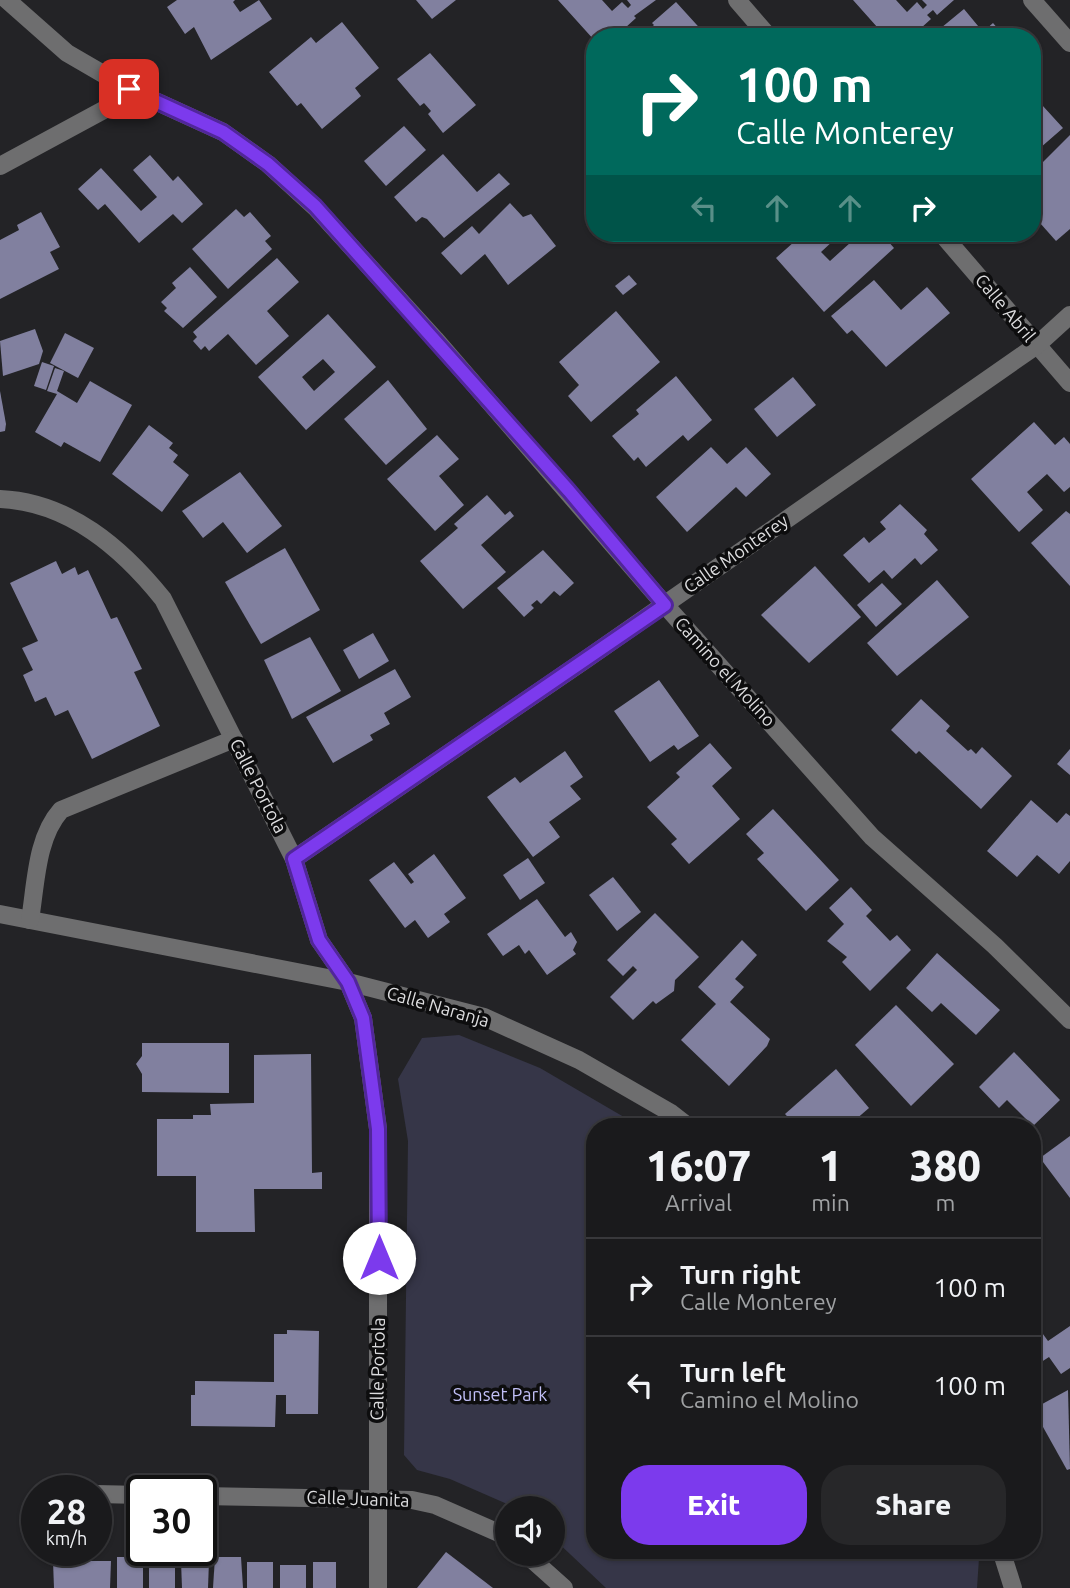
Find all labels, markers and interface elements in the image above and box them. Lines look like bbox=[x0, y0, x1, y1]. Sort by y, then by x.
icon: right bbox=[621, 56, 712, 147]
text: 100 m bbox=[736, 56, 873, 111]
pin bbox=[99, 59, 159, 119]
icon: arrive bbox=[110, 70, 148, 108]
text: Calle Monterey bbox=[736, 114, 954, 150]
icon: left bbox=[685, 189, 723, 227]
icon: ahead bbox=[758, 189, 796, 227]
icon: ahead bbox=[831, 189, 869, 227]
icon: right bbox=[904, 189, 942, 227]
street label: Calle Abril bbox=[972, 270, 1040, 345]
street label: Calle Monterey bbox=[679, 510, 792, 597]
street label: Camino el Molino bbox=[671, 613, 780, 730]
street label: Calle Portola bbox=[227, 735, 291, 836]
street label: Calle Naranja bbox=[385, 982, 492, 1030]
text: 16:07 bbox=[646, 1142, 751, 1189]
text: 1 bbox=[819, 1142, 842, 1189]
text: 380 bbox=[910, 1142, 981, 1189]
text: Arrival bbox=[665, 1190, 732, 1215]
text: min bbox=[811, 1190, 850, 1215]
text: m bbox=[935, 1190, 955, 1215]
position arrow bbox=[342, 1221, 416, 1295]
text: Turn right bbox=[680, 1260, 801, 1289]
icon: right bbox=[621, 1268, 659, 1306]
text: 100 m bbox=[934, 1273, 1006, 1302]
text: Calle Monterey bbox=[680, 1289, 837, 1314]
street label: Calle Portola bbox=[366, 1317, 388, 1421]
text: Turn left bbox=[680, 1358, 786, 1387]
icon: left bbox=[621, 1366, 659, 1404]
text: 100 m bbox=[934, 1371, 1006, 1400]
park label: Sunset Park bbox=[453, 1384, 547, 1404]
text: Camino el Molino bbox=[680, 1387, 859, 1412]
button: Exit bbox=[621, 1465, 807, 1545]
button: Share bbox=[821, 1465, 1006, 1545]
speed limit sign: 30 bbox=[126, 1475, 217, 1566]
street label: Calle Juanita bbox=[306, 1486, 410, 1510]
text: 28 bbox=[47, 1491, 86, 1531]
map controls bbox=[495, 1496, 565, 1566]
button: sound bbox=[495, 1496, 565, 1566]
text: km/h bbox=[46, 1528, 87, 1548]

